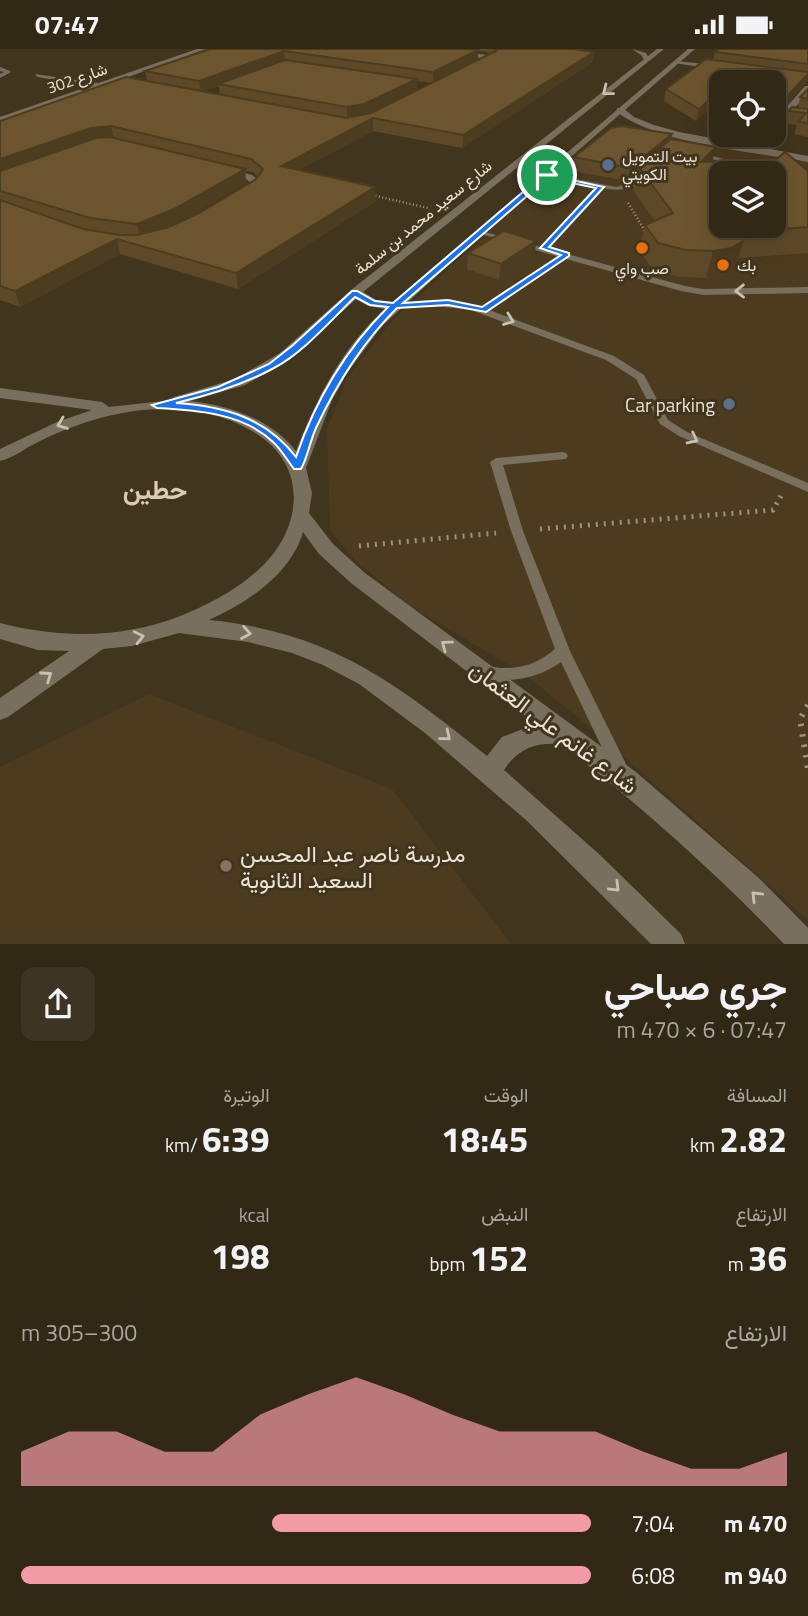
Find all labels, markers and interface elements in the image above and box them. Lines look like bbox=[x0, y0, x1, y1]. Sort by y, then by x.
text: 07:47 bbox=[35, 5, 100, 44]
street label: شارع 302 bbox=[44, 56, 110, 100]
map controls bbox=[709, 70, 786, 238]
button: locate bbox=[709, 70, 786, 147]
one-way arrow bbox=[603, 82, 615, 95]
place label: بيت التمويل الكويتي bbox=[622, 144, 698, 188]
pin bbox=[517, 145, 577, 205]
street label: شارع سعيد محمد بن سلمة bbox=[349, 154, 497, 280]
icon: arrive bbox=[528, 156, 566, 194]
marker: بيت التمويل الكويتي bbox=[600, 157, 616, 173]
button: layers bbox=[709, 161, 786, 238]
marker: صب واي bbox=[634, 240, 650, 256]
place label: بك bbox=[737, 253, 756, 277]
place label: صب واي bbox=[615, 256, 669, 282]
marker: بك bbox=[715, 257, 731, 273]
one-way arrow bbox=[734, 284, 745, 299]
one-way arrow bbox=[503, 312, 515, 326]
place label: Car parking bbox=[625, 390, 715, 419]
marker: Car parking bbox=[721, 396, 737, 412]
one-way arrow bbox=[56, 416, 68, 430]
one-way arrow bbox=[686, 431, 698, 445]
district label: حطين bbox=[123, 470, 187, 509]
one-way arrow bbox=[240, 625, 252, 640]
one-way arrow bbox=[133, 631, 145, 645]
one-way arrow bbox=[441, 640, 454, 653]
street label: شارع غانم علي العثمان bbox=[461, 652, 646, 804]
one-way arrow bbox=[39, 672, 52, 684]
one-way arrow bbox=[438, 727, 450, 740]
place label: مدرسة ناصر عبد المحسن السعيد الثانوية bbox=[240, 836, 466, 897]
marker: مدرسة ناصر عبد المحسن السعيد الثانوية bbox=[218, 858, 234, 874]
one-way arrow bbox=[607, 879, 620, 892]
one-way arrow bbox=[751, 891, 764, 904]
text: جري صباحي bbox=[604, 957, 787, 1015]
button: share bbox=[21, 967, 95, 1041]
text: 07:47 · 6 × 470 m bbox=[617, 1012, 787, 1047]
text: الوتيرة bbox=[223, 1080, 270, 1109]
text: الوقت bbox=[484, 1080, 528, 1109]
text: المسافة bbox=[727, 1080, 787, 1109]
text: 6:39 bbox=[202, 1112, 270, 1166]
text: 18:45 bbox=[441, 1112, 528, 1166]
text: 2.82 bbox=[719, 1112, 787, 1166]
text: /km bbox=[165, 1130, 202, 1159]
text: km bbox=[690, 1130, 719, 1159]
text: النبض bbox=[481, 1199, 528, 1228]
text: الارتفاع bbox=[735, 1199, 787, 1228]
text: kcal bbox=[239, 1200, 270, 1229]
text: 198 bbox=[211, 1229, 270, 1283]
text: 152 bbox=[470, 1231, 528, 1285]
text: 36 bbox=[748, 1231, 787, 1285]
text: bpm bbox=[429, 1249, 470, 1278]
text: m bbox=[728, 1249, 748, 1278]
text: 300–305 m bbox=[21, 1315, 137, 1350]
text: الارتفاع bbox=[725, 1315, 787, 1350]
text: 7:04 bbox=[631, 1506, 675, 1541]
text: 470 m bbox=[724, 1506, 787, 1541]
text: 6:08 bbox=[631, 1558, 675, 1593]
text: 940 m bbox=[724, 1558, 787, 1593]

